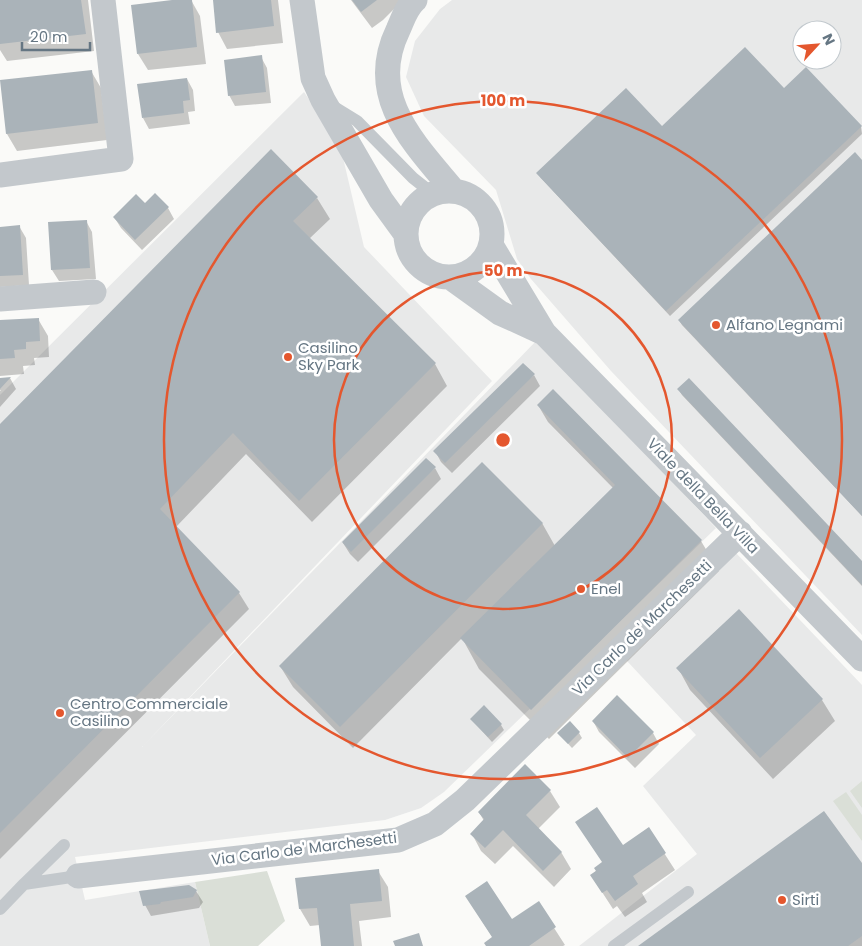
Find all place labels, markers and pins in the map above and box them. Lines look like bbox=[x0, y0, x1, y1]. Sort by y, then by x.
place label: Alfano Legnami bbox=[726, 314, 843, 335]
marker: Alfano Legnami bbox=[710, 319, 722, 331]
place label: Casilino Sky Park bbox=[298, 337, 359, 375]
marker: Casilino Sky Park bbox=[282, 351, 294, 363]
centre of rings bbox=[494, 431, 512, 449]
place label: Enel bbox=[591, 578, 621, 599]
marker: Enel bbox=[575, 583, 587, 595]
place label: Centro Commerciale Casilino bbox=[70, 693, 228, 731]
marker: Centro Commerciale Casilino bbox=[54, 707, 66, 719]
place label: Sirti bbox=[792, 889, 819, 910]
marker: Sirti bbox=[776, 894, 788, 906]

